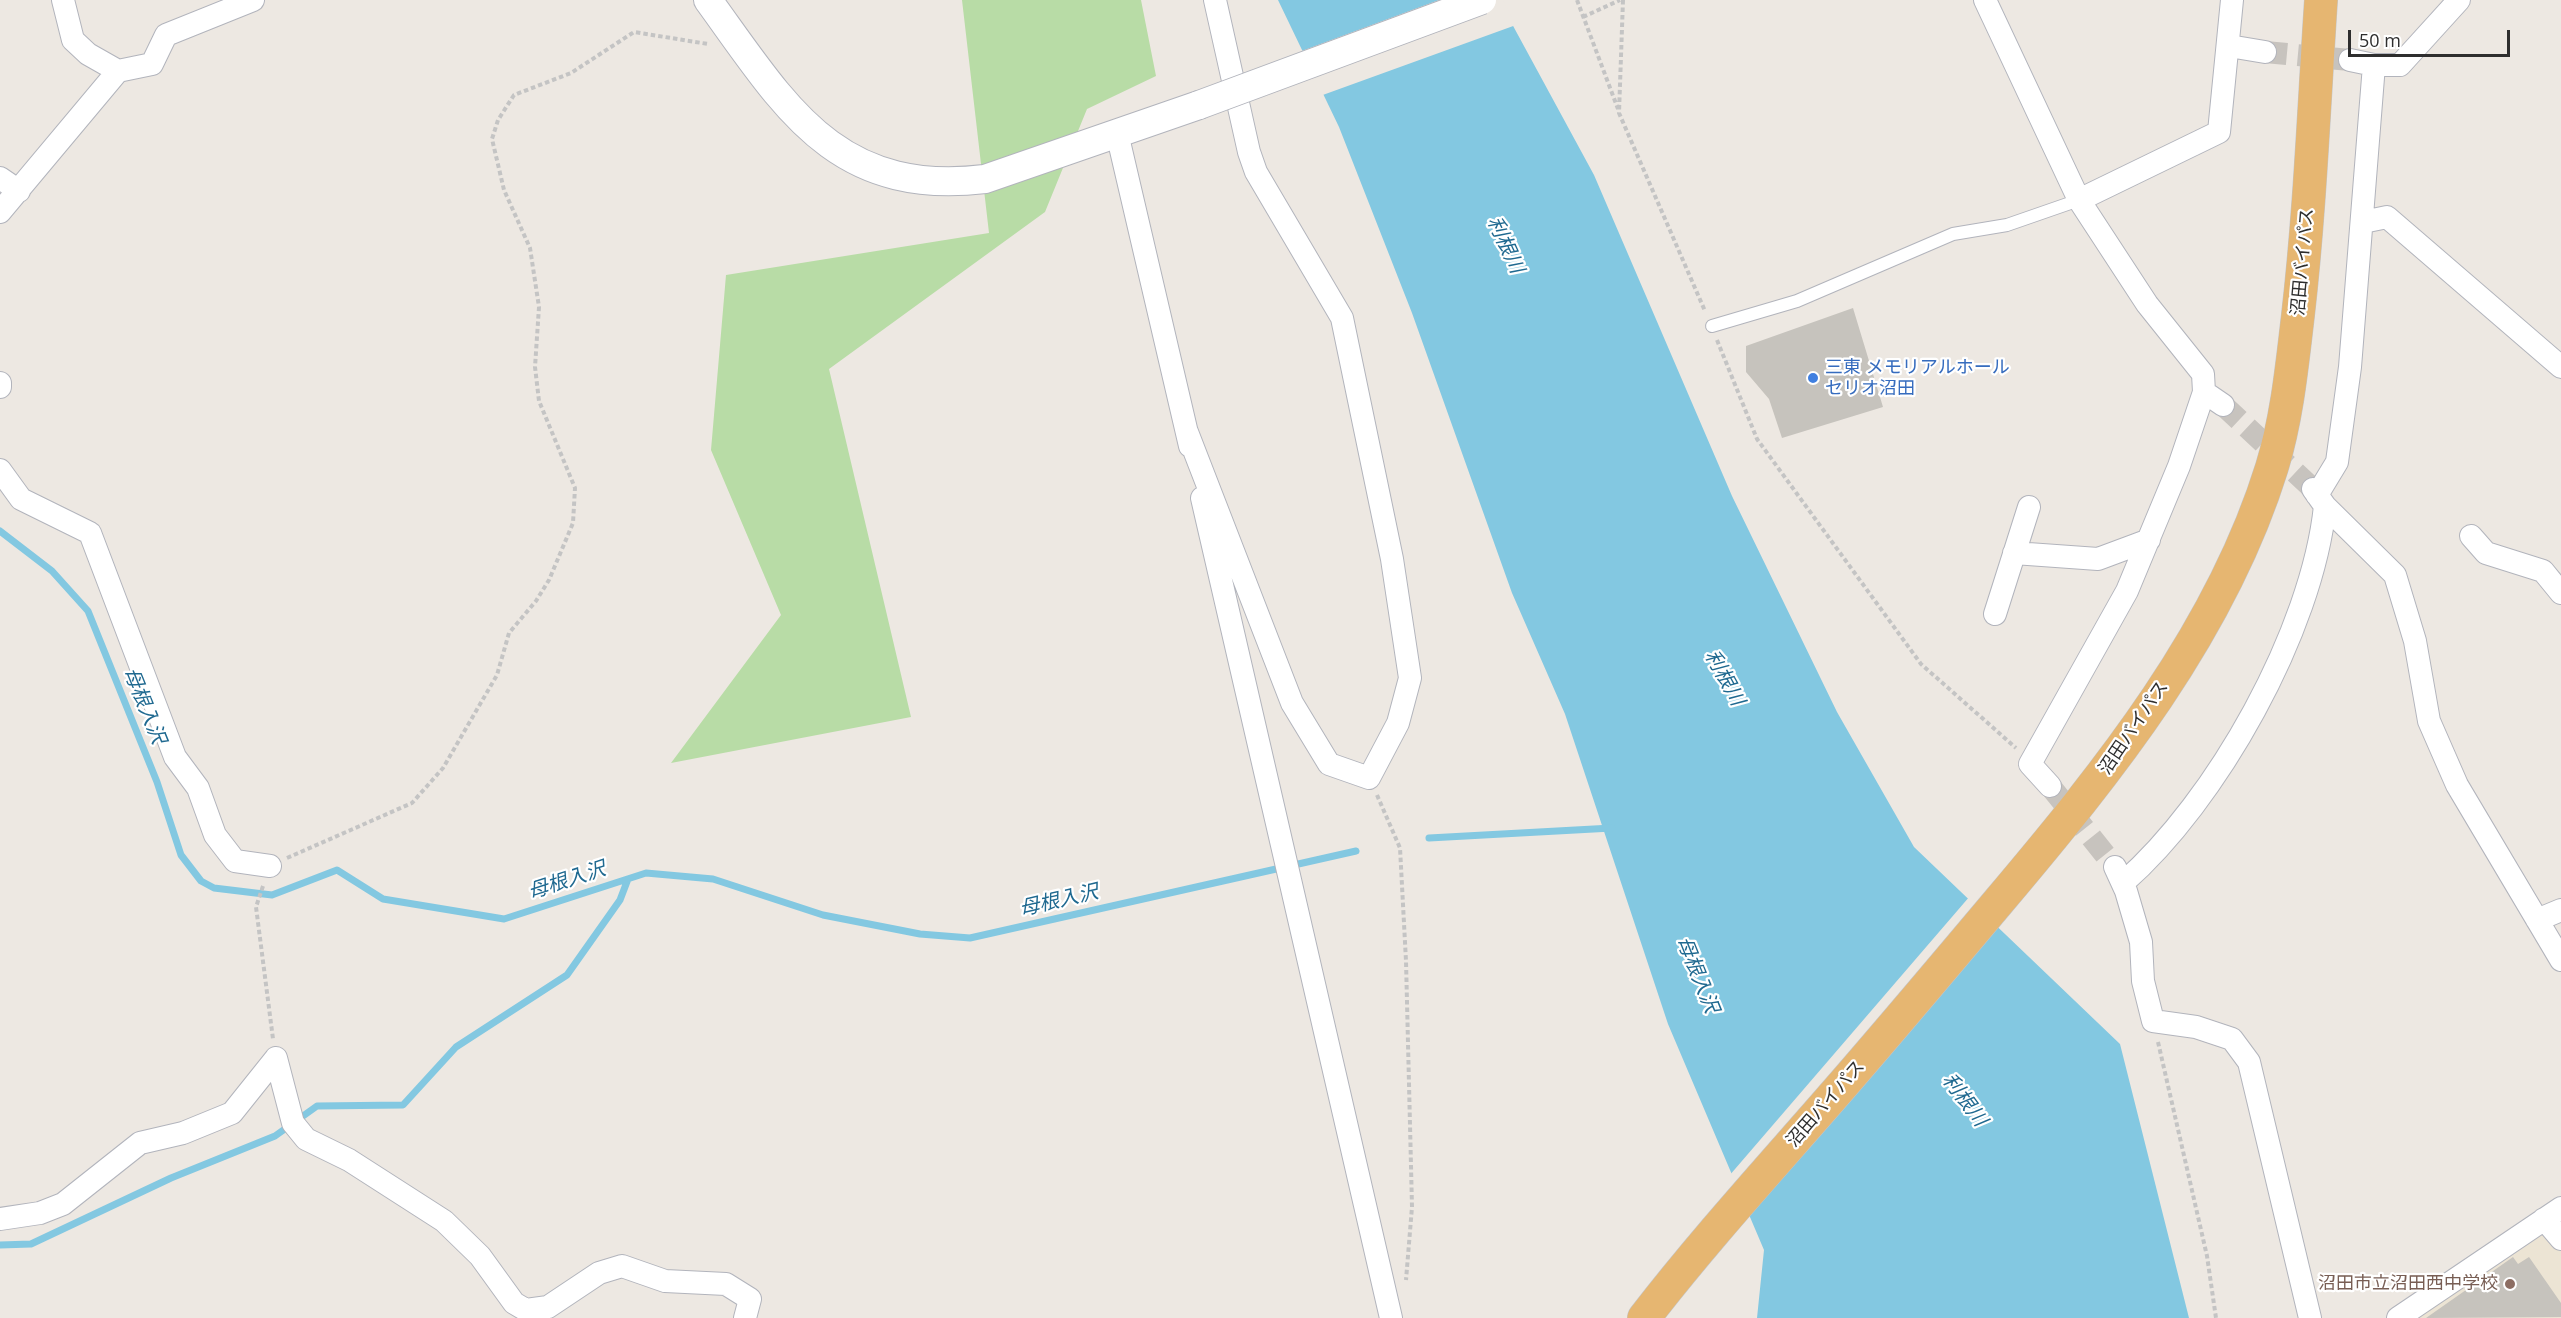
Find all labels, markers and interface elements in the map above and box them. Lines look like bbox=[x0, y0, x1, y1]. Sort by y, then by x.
scale bar bbox=[2351, 18, 2513, 56]
text: 50 m bbox=[2359, 28, 2401, 52]
street label: 沼田バイパス bbox=[2288, 207, 2318, 317]
water label: 利根川 bbox=[1481, 213, 1529, 277]
place label: 三東 メモリアルホール セリオ沼田 bbox=[1825, 357, 2010, 400]
marker: 三東 メモリアルホール セリオ沼田 bbox=[1806, 371, 1820, 385]
water label: 利根川 bbox=[1699, 646, 1749, 710]
water label: 母根入沢 bbox=[118, 664, 170, 748]
street label: 沼田バイパス bbox=[2095, 677, 2173, 779]
water label: 母根入沢 bbox=[525, 857, 609, 905]
water label: 母根入沢 bbox=[1017, 880, 1101, 922]
water label: 母根入沢 bbox=[1671, 933, 1723, 1017]
street label: 沼田バイパス bbox=[1782, 1056, 1870, 1152]
water label: 利根川 bbox=[1936, 1069, 1992, 1131]
place label: 沼田市立沼田西中学校 bbox=[2318, 1273, 2498, 1295]
marker: 沼田市立沼田西中学校 bbox=[2503, 1277, 2517, 1291]

